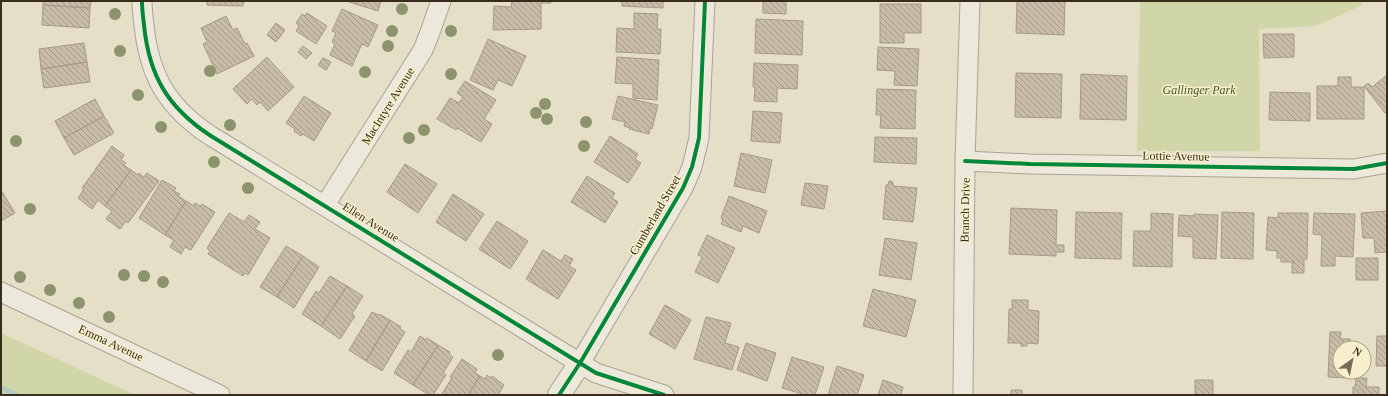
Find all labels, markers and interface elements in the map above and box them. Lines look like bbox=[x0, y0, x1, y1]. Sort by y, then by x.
street label: MacIntyre Avenue bbox=[359, 65, 417, 147]
park label: Gallinger Park bbox=[1163, 83, 1236, 97]
street label: Lottie Avenue bbox=[1142, 148, 1210, 164]
street label: Cumberland Street bbox=[626, 172, 684, 258]
street label: Branch Drive bbox=[957, 177, 973, 243]
street label: Ellen Avenue bbox=[340, 199, 402, 245]
street label: Emma Avenue bbox=[76, 322, 146, 364]
north arrow bbox=[1332, 340, 1372, 380]
text: N bbox=[1351, 344, 1364, 359]

